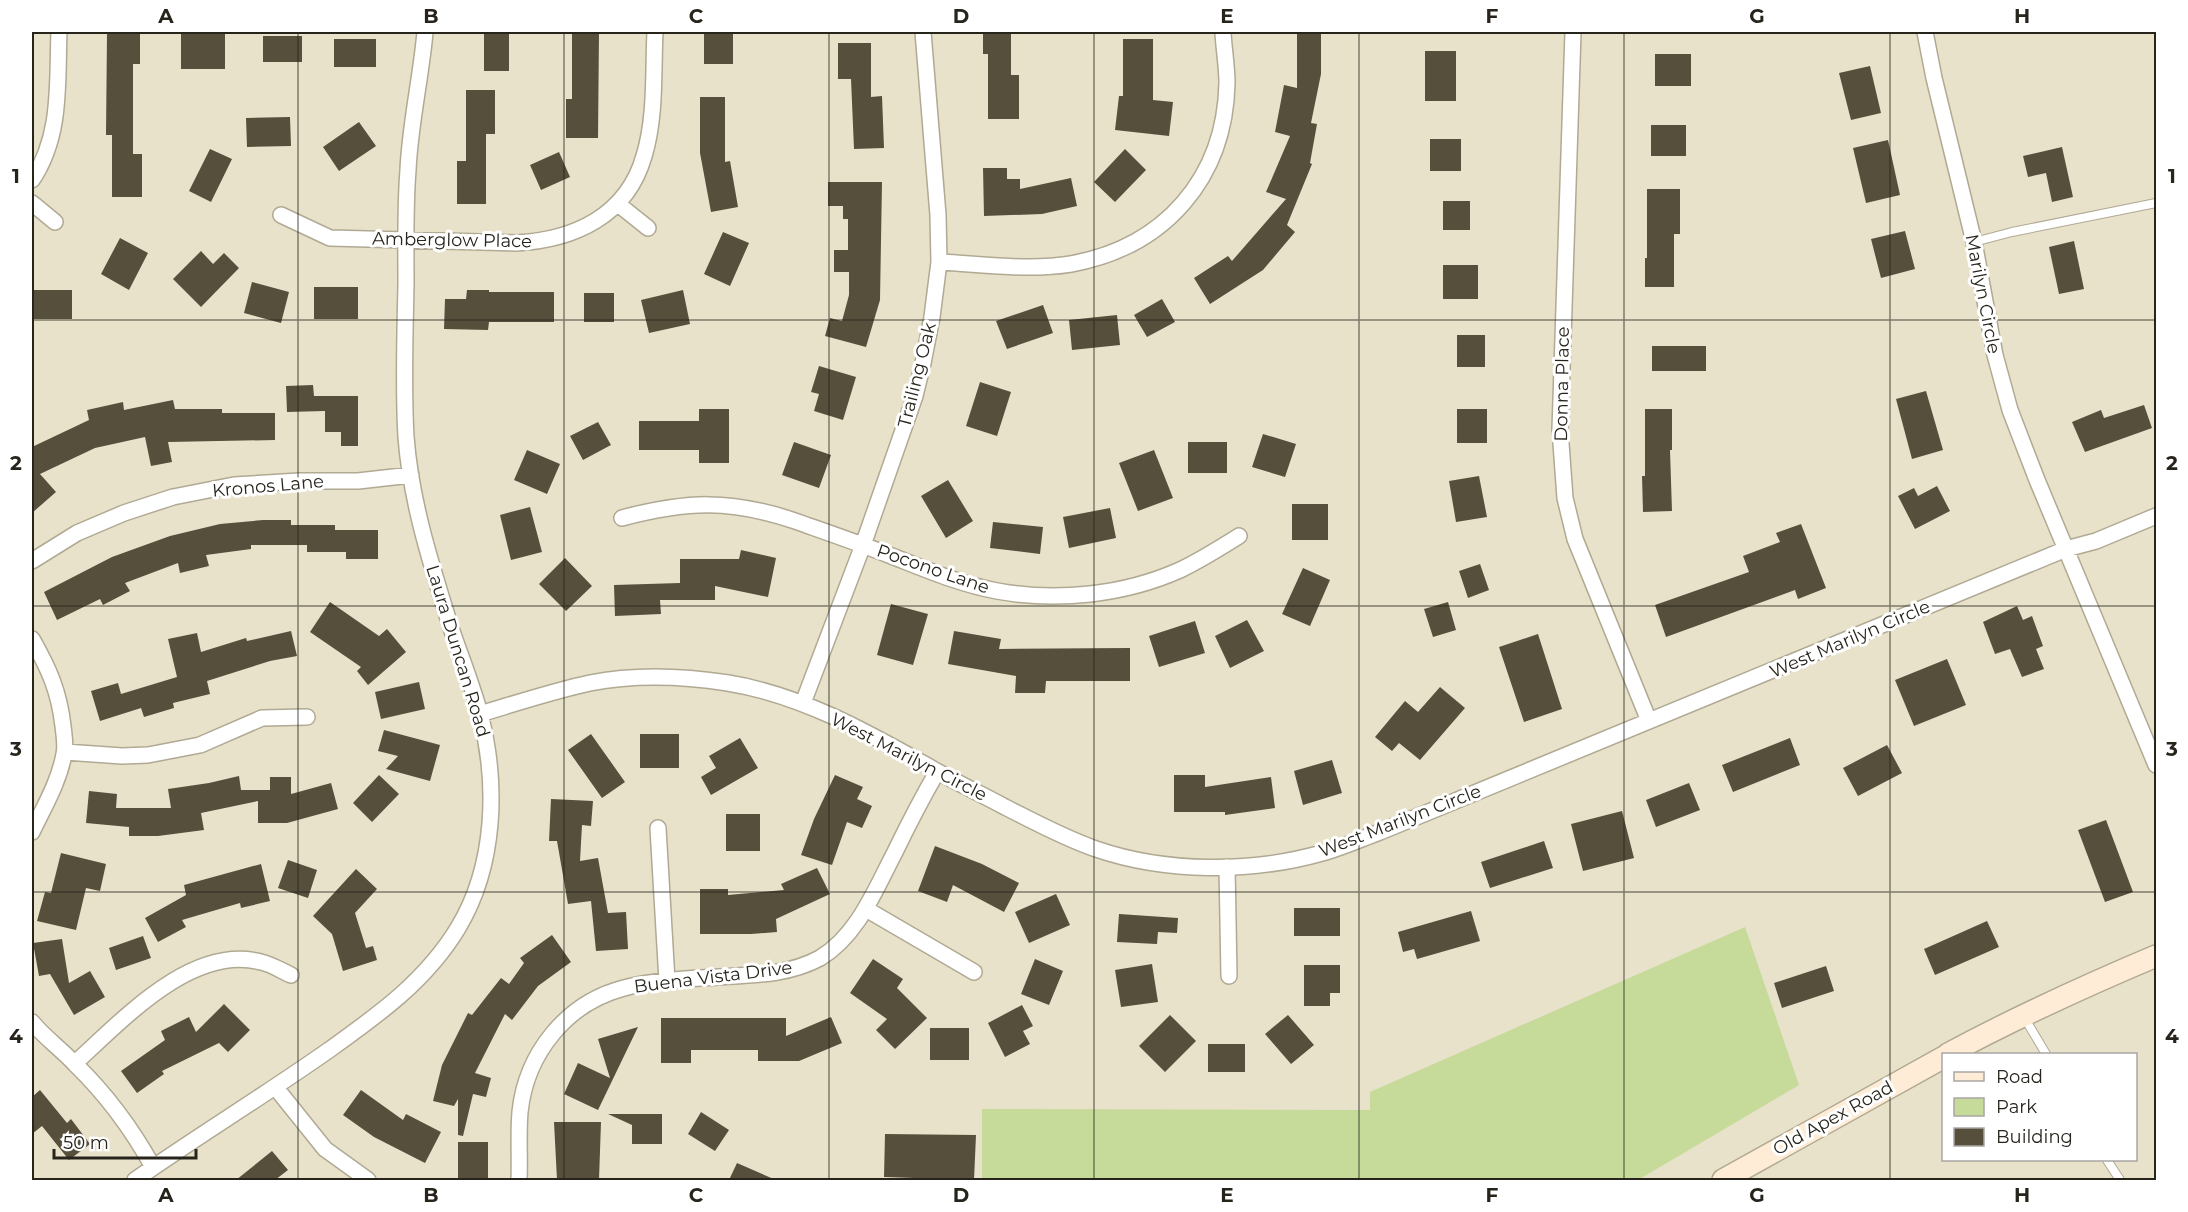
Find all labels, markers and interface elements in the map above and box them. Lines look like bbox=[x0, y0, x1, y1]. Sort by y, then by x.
text: A bbox=[157, 4, 174, 28]
text: B bbox=[423, 4, 439, 28]
text: C bbox=[689, 4, 704, 28]
text: D bbox=[953, 4, 969, 28]
text: E bbox=[1220, 4, 1234, 28]
text: F bbox=[1486, 4, 1499, 28]
text: G bbox=[1749, 4, 1765, 28]
text: H bbox=[2014, 4, 2030, 28]
text: 1 bbox=[12, 164, 20, 188]
text: 1 bbox=[2168, 164, 2176, 188]
street label: Amberglow Place bbox=[372, 228, 532, 252]
street label: Marilyn Circle bbox=[1961, 232, 2005, 356]
street label: Trailing Oak bbox=[893, 320, 941, 430]
street label: Donna Place bbox=[1550, 326, 1574, 442]
text: 2 bbox=[10, 451, 22, 475]
text: 2 bbox=[2166, 451, 2178, 475]
street label: Kronos Lane bbox=[211, 470, 325, 502]
street label: Pocono Lane bbox=[874, 539, 992, 599]
street label: Laura Duncan Road bbox=[421, 562, 495, 740]
street label: West Marilyn Circle bbox=[1766, 595, 1934, 683]
street label: West Marilyn Circle bbox=[827, 708, 991, 806]
text: 3 bbox=[9, 737, 22, 761]
text: 3 bbox=[2165, 737, 2178, 761]
street label: West Marilyn Circle bbox=[1316, 780, 1484, 862]
street label: Buena Vista Drive bbox=[633, 956, 794, 998]
text: 4 bbox=[9, 1024, 23, 1048]
text: 4 bbox=[2165, 1024, 2179, 1048]
legend bbox=[1942, 1053, 2137, 1161]
text: Road bbox=[1996, 1066, 2043, 1088]
street label: Old Apex Road bbox=[1769, 1076, 1897, 1160]
text: Park bbox=[1996, 1096, 2037, 1118]
scale bar bbox=[54, 1122, 196, 1160]
text: Building bbox=[1996, 1126, 2073, 1148]
text: 50 m bbox=[63, 1132, 109, 1154]
text: A bbox=[157, 1183, 174, 1207]
text: B bbox=[423, 1183, 439, 1207]
text: C bbox=[689, 1183, 704, 1207]
text: D bbox=[953, 1183, 969, 1207]
text: E bbox=[1220, 1183, 1234, 1207]
text: F bbox=[1486, 1183, 1499, 1207]
text: G bbox=[1749, 1183, 1765, 1207]
text: H bbox=[2014, 1183, 2030, 1207]

